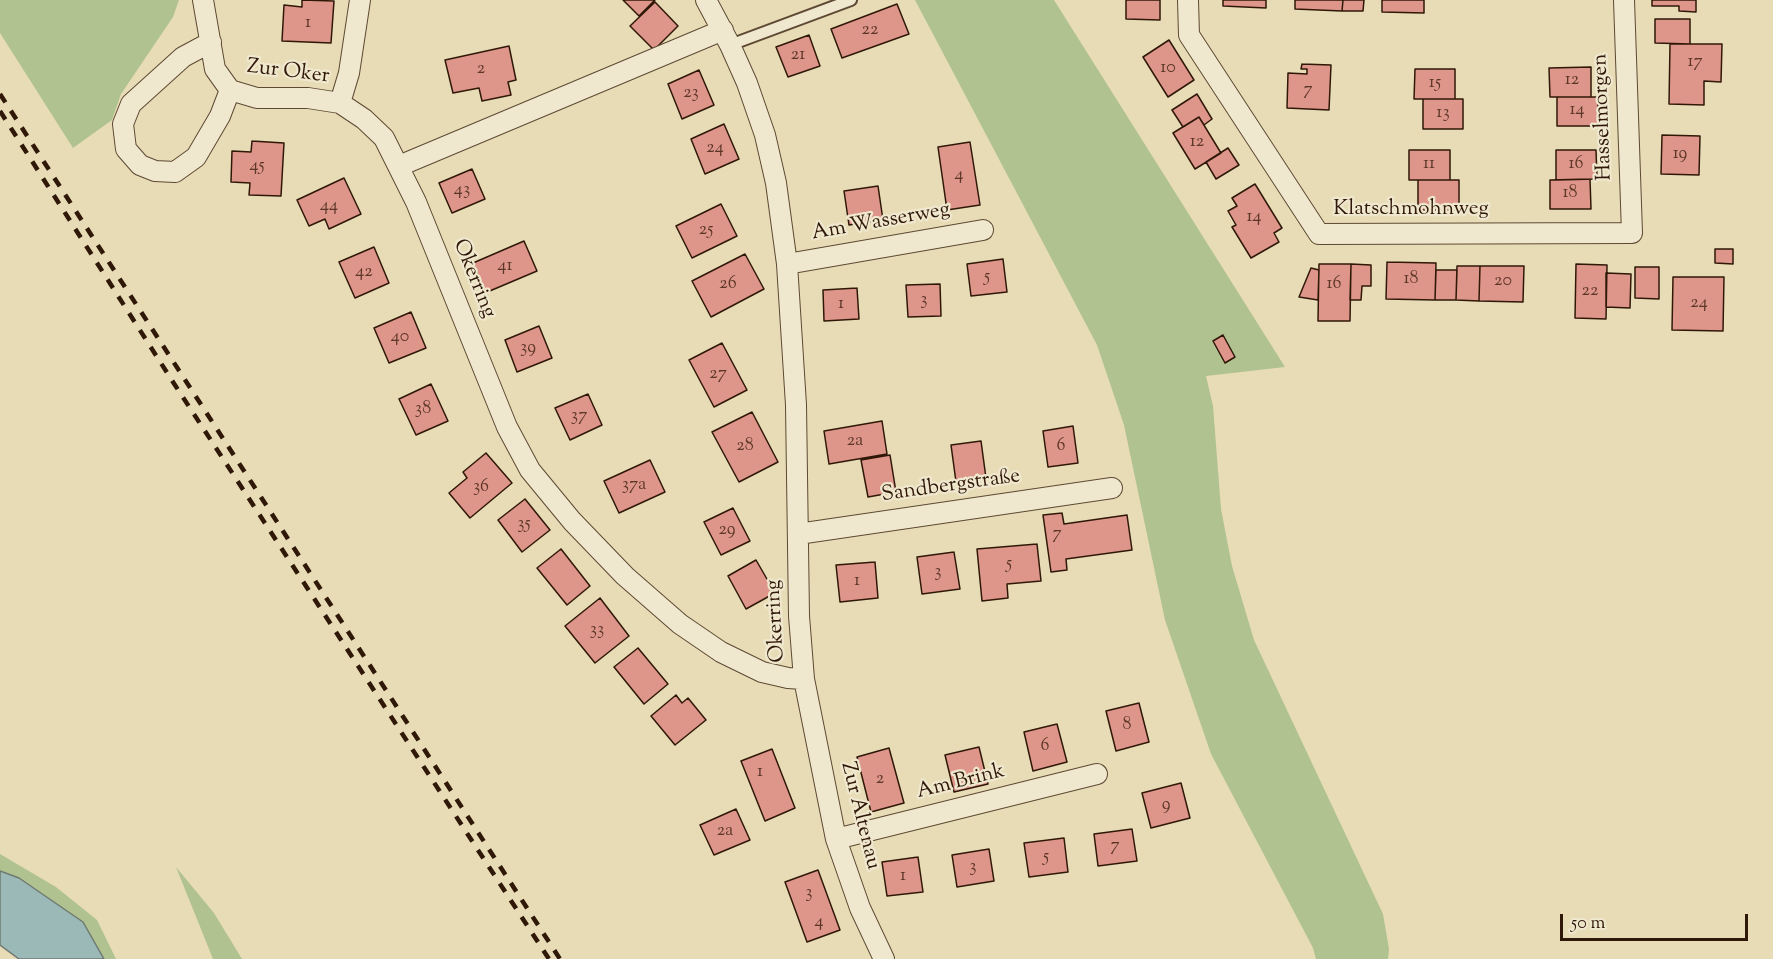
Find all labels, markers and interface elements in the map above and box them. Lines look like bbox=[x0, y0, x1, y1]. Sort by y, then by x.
house number: 1 bbox=[305, 13, 311, 35]
house number: 22 bbox=[862, 20, 878, 42]
house number: 21 bbox=[791, 45, 805, 67]
house number: 17 bbox=[1687, 52, 1703, 74]
street label: Hasselmorgen bbox=[1589, 53, 1619, 181]
street label: Zur Oker bbox=[245, 55, 331, 91]
house number: 10 bbox=[1160, 58, 1176, 80]
house number: 2 bbox=[477, 59, 485, 81]
house number: 12 bbox=[1565, 70, 1579, 92]
house number: 15 bbox=[1429, 73, 1441, 95]
house number: 7 bbox=[1303, 80, 1313, 102]
house number: 23 bbox=[683, 83, 699, 105]
house number: 14 bbox=[1569, 100, 1585, 122]
house number: 13 bbox=[1436, 103, 1450, 125]
house number: 12 bbox=[1190, 132, 1204, 154]
house number: 24 bbox=[706, 138, 724, 160]
house number: 19 bbox=[1673, 144, 1687, 166]
house number: 11 bbox=[1423, 154, 1435, 176]
house number: 16 bbox=[1568, 154, 1584, 176]
house number: 45 bbox=[249, 156, 265, 178]
house number: 4 bbox=[954, 165, 964, 187]
house number: 43 bbox=[454, 180, 470, 202]
house number: 18 bbox=[1562, 183, 1578, 205]
house number: 44 bbox=[320, 196, 338, 218]
street label: Klatschmohnweg bbox=[1333, 197, 1489, 223]
street label: Am Wasserweg bbox=[810, 198, 952, 248]
house number: 14 bbox=[1246, 207, 1262, 229]
house number: 25 bbox=[699, 220, 713, 242]
street label: Okerring bbox=[446, 236, 500, 322]
house number: 41 bbox=[497, 256, 513, 278]
house number: 42 bbox=[355, 262, 373, 284]
house number: 5 bbox=[984, 267, 990, 289]
house number: 18 bbox=[1403, 269, 1419, 291]
house number: 20 bbox=[1494, 271, 1512, 293]
house number: 26 bbox=[719, 274, 737, 296]
house number: 16 bbox=[1326, 274, 1342, 296]
house number: 22 bbox=[1582, 281, 1598, 303]
house number: 3 bbox=[920, 290, 928, 312]
house number: 24 bbox=[1690, 293, 1708, 315]
house number: 1 bbox=[838, 294, 844, 316]
house number: 40 bbox=[391, 327, 409, 349]
house number: 39 bbox=[520, 338, 536, 360]
house number: 27 bbox=[709, 364, 727, 386]
house number: 38 bbox=[415, 399, 431, 421]
house number: 37 bbox=[571, 406, 587, 428]
house number: 2a bbox=[847, 431, 863, 453]
house number: 28 bbox=[736, 436, 754, 458]
house number: 6 bbox=[1057, 436, 1065, 458]
street label: Sandbergstraße bbox=[880, 465, 1022, 509]
house number: 37a bbox=[622, 475, 646, 497]
house number: 36 bbox=[473, 477, 489, 499]
house number: 35 bbox=[517, 514, 531, 536]
house number: 29 bbox=[718, 520, 736, 542]
house number: 7 bbox=[1052, 524, 1062, 546]
house number: 5 bbox=[1006, 554, 1012, 576]
house number: 3 bbox=[934, 562, 942, 584]
house number: 1 bbox=[854, 571, 860, 593]
street label: Okerring bbox=[762, 579, 792, 663]
house number: 33 bbox=[590, 620, 604, 642]
house number: 8 bbox=[1123, 715, 1131, 737]
house number: 6 bbox=[1041, 736, 1049, 758]
street label: Zur Altenau bbox=[833, 760, 885, 872]
street label: Am Brink bbox=[914, 760, 1008, 806]
house number: 1 bbox=[757, 762, 763, 784]
house number: 2 bbox=[876, 769, 884, 791]
house number: 9 bbox=[1162, 795, 1170, 817]
house number: 2a bbox=[717, 821, 733, 843]
house number: 7 bbox=[1110, 836, 1120, 858]
house number: 5 bbox=[1043, 847, 1049, 869]
house number: 3 bbox=[969, 857, 977, 879]
house number: 1 bbox=[900, 866, 906, 888]
house number: 3 bbox=[805, 883, 813, 905]
scale bar bbox=[1563, 902, 1750, 940]
text: 50 m bbox=[1571, 911, 1605, 937]
house number: 4 bbox=[814, 912, 824, 934]

